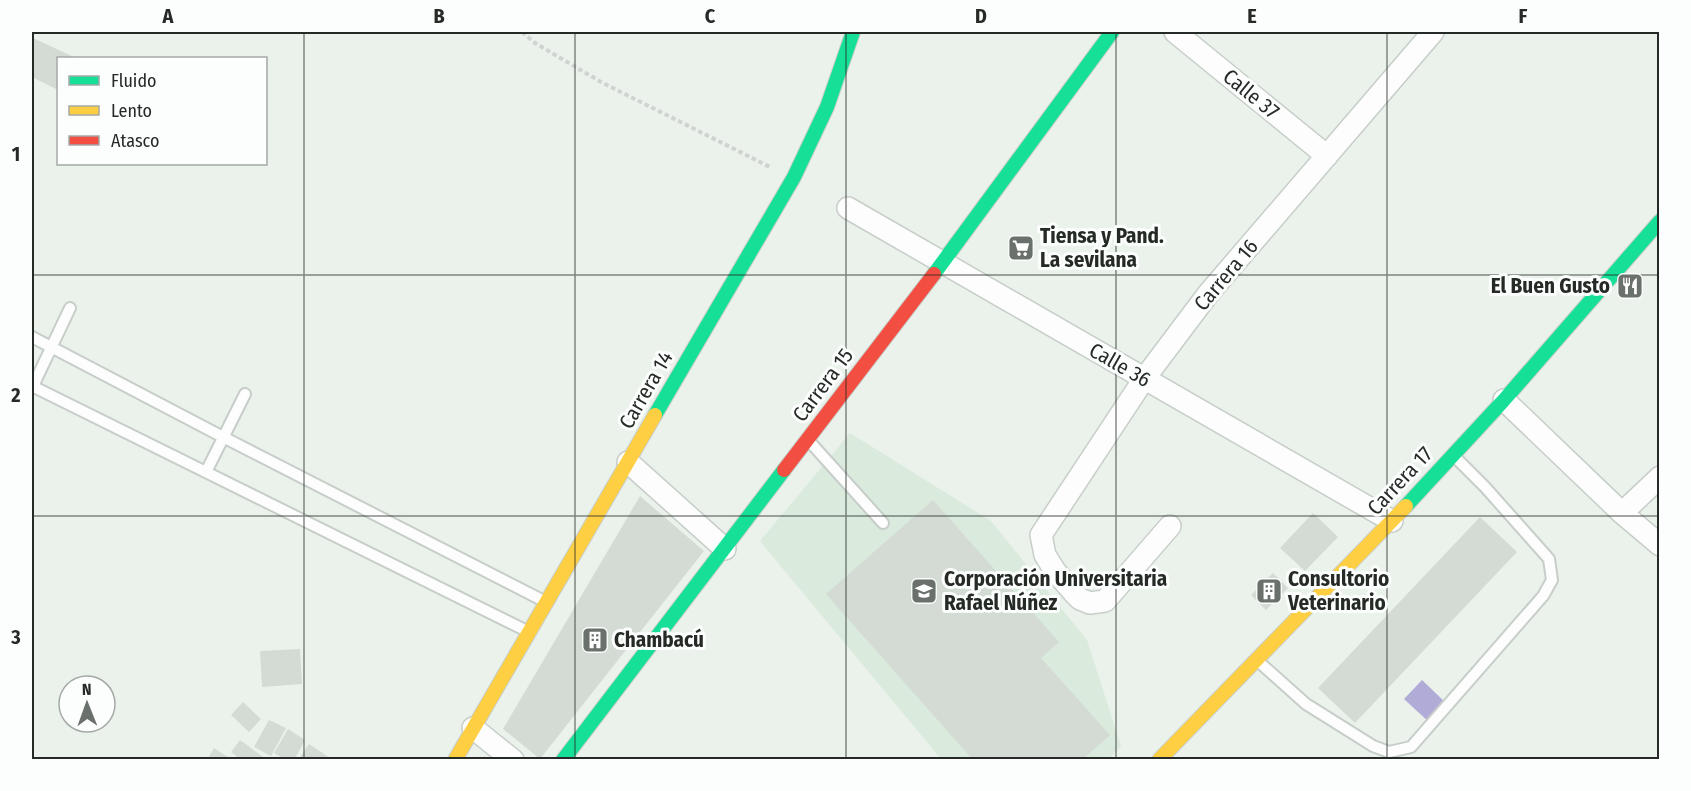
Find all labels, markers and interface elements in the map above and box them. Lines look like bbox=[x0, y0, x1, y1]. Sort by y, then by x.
text: A bbox=[162, 4, 175, 28]
text: B bbox=[433, 4, 445, 28]
text: C bbox=[705, 4, 716, 28]
text: D bbox=[975, 4, 987, 28]
text: E bbox=[1247, 4, 1257, 28]
text: F bbox=[1519, 4, 1528, 28]
legend bbox=[57, 57, 267, 165]
street label: Calle 37 bbox=[1218, 64, 1284, 124]
text: Fluido bbox=[111, 70, 157, 92]
text: Lento bbox=[111, 100, 152, 122]
text: Atasco bbox=[111, 130, 159, 152]
text: 1 bbox=[12, 142, 20, 166]
place label: Tiensa y Pand. La sevilana bbox=[1040, 223, 1164, 273]
supermarket icon: Tiensa y Pand. La sevilana bbox=[1006, 233, 1036, 263]
street label: Carrera 16 bbox=[1188, 234, 1264, 316]
restaurant icon: El Buen Gusto bbox=[1615, 271, 1645, 301]
place label: El Buen Gusto bbox=[1491, 273, 1610, 299]
street label: Calle 36 bbox=[1085, 337, 1155, 393]
street label: Carrera 15 bbox=[787, 343, 859, 427]
street label: Carrera 14 bbox=[613, 346, 679, 434]
text: 2 bbox=[10, 383, 21, 407]
street label: Carrera 17 bbox=[1362, 441, 1438, 521]
place label: Corporación Universitaria Rafael Núñez bbox=[944, 566, 1167, 616]
place label: Consultorio Veterinario bbox=[1287, 566, 1389, 616]
school or university icon: Corporación Universitaria Rafael Núñez bbox=[909, 576, 939, 606]
building icon: Consultorio Veterinario bbox=[1254, 576, 1284, 606]
text: 3 bbox=[10, 625, 21, 649]
building icon: Chambacú bbox=[580, 625, 610, 655]
place label: Chambacú bbox=[614, 627, 704, 653]
north arrow bbox=[57, 674, 117, 734]
text: N bbox=[82, 680, 92, 699]

